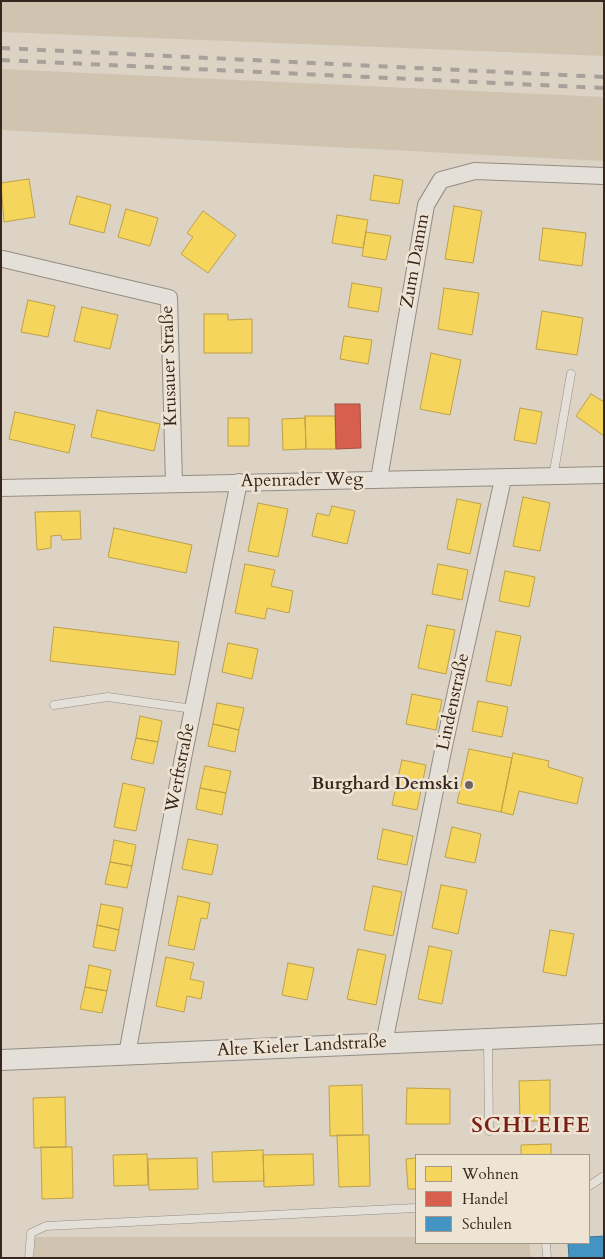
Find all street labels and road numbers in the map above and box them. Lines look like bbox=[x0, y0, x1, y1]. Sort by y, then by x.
street label: Zum Damm bbox=[397, 212, 435, 310]
street label: Krusauer Straße bbox=[157, 305, 183, 427]
street label: Apenrader Weg bbox=[241, 469, 363, 493]
street label: Lindenstraße bbox=[433, 651, 475, 753]
street label: Werftstraße bbox=[162, 721, 200, 815]
street label: Alte Kieler Landstraße bbox=[216, 1032, 388, 1062]

